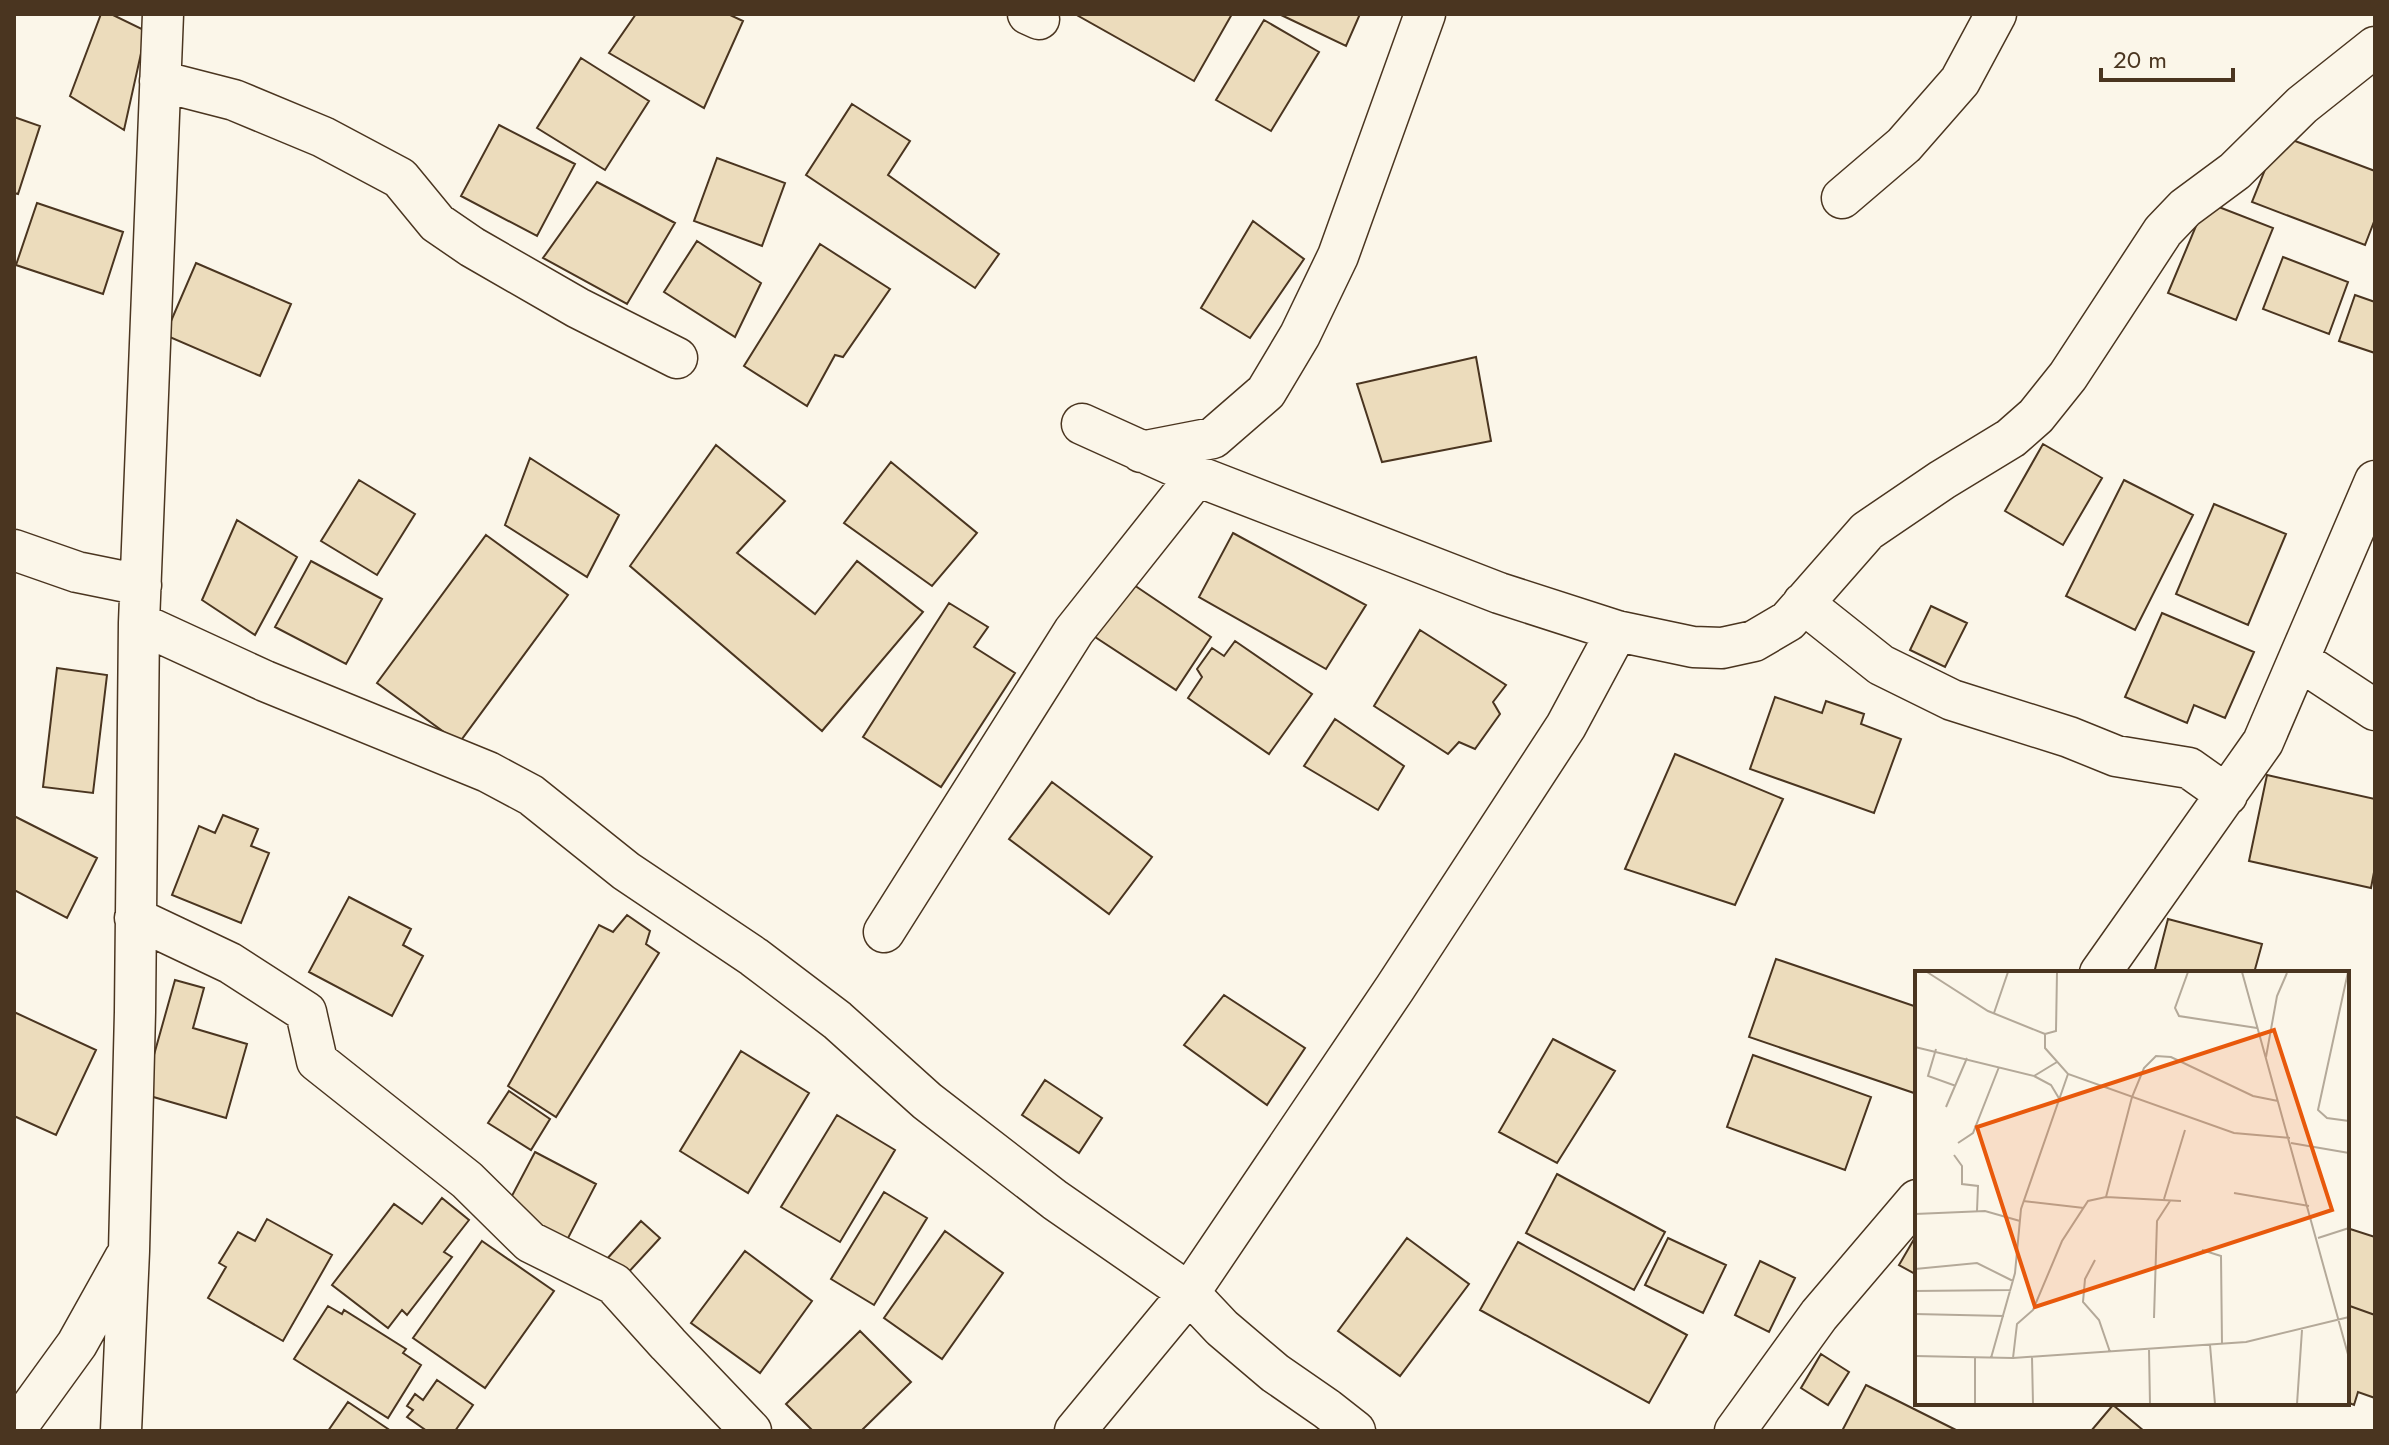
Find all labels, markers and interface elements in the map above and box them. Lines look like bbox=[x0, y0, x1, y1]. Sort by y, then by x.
scale bar bbox=[2101, 32, 2233, 82]
text: 20 m bbox=[2113, 42, 2167, 77]
inset map bbox=[1915, 971, 2349, 1405]

